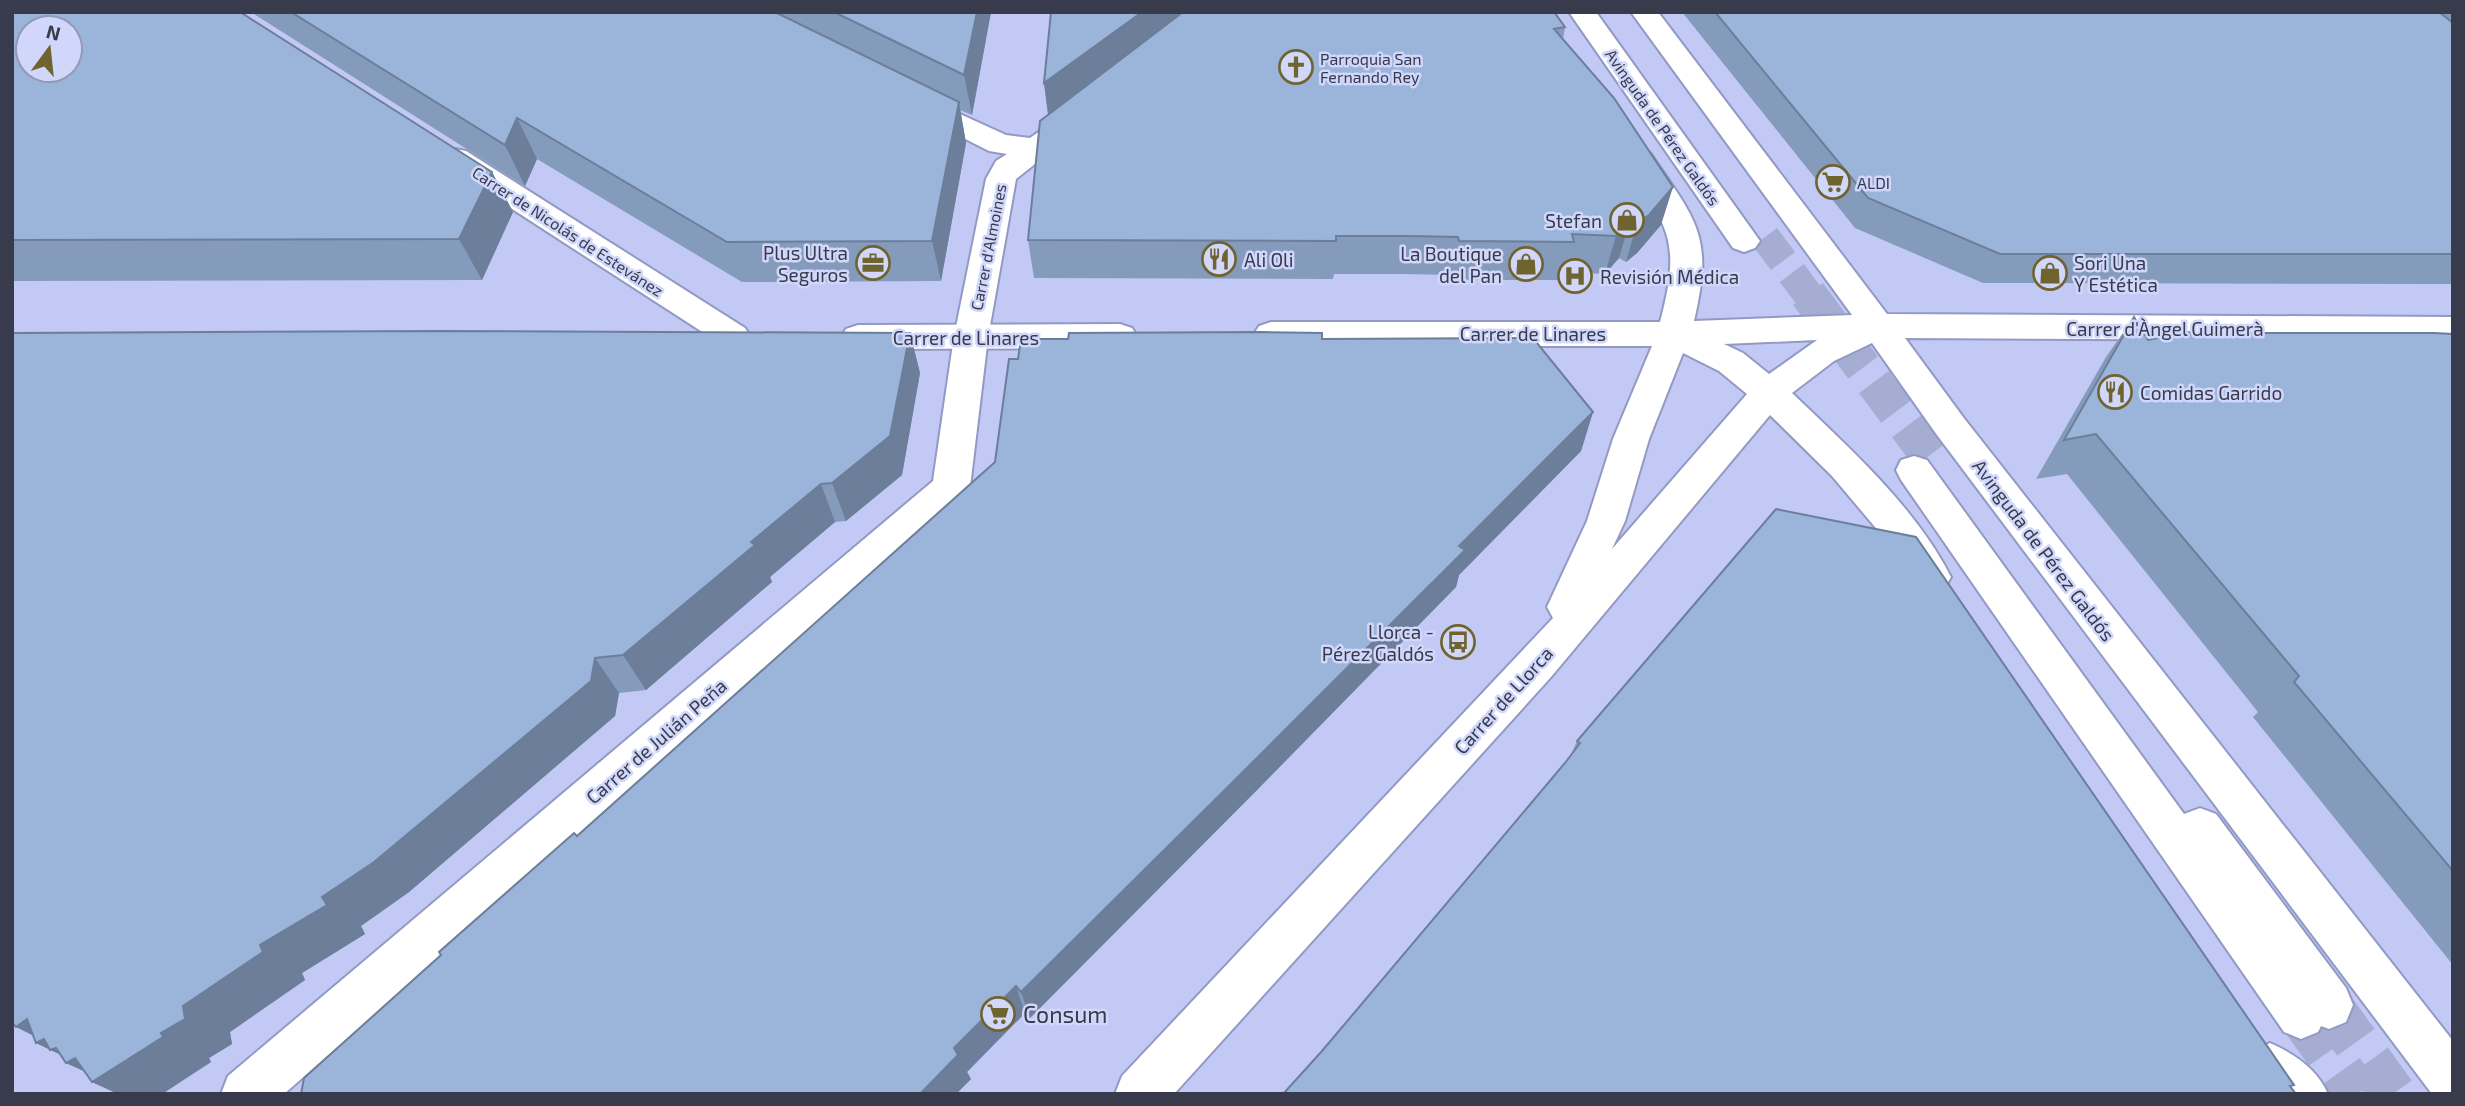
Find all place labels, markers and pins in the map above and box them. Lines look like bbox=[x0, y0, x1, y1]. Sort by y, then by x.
church icon: Parroquia San Fernando Rey bbox=[1277, 48, 1315, 86]
place label: Parroquia San Fernando Rey bbox=[1320, 49, 1422, 86]
supermarket icon: ALDI bbox=[1814, 163, 1852, 201]
place label: ALDI bbox=[1857, 173, 1890, 192]
shop icon: Stefan bbox=[1608, 201, 1646, 239]
place label: Stefan bbox=[1545, 209, 1602, 232]
restaurant icon: Ali Oli bbox=[1200, 240, 1238, 278]
place label: Plus Ultra Seguros bbox=[763, 241, 848, 286]
place label: La Boutique del Pan bbox=[1400, 242, 1502, 287]
office icon: Plus Ultra Seguros bbox=[854, 244, 892, 282]
shop icon: La Boutique del Pan bbox=[1507, 245, 1545, 283]
place label: Ali Oli bbox=[1244, 248, 1293, 271]
place label: Sori Una Y Estética bbox=[2074, 251, 2158, 296]
shop icon: Sori Una Y Estética bbox=[2031, 254, 2069, 292]
hospital icon: Revisión Médica bbox=[1556, 257, 1594, 295]
place label: Revisión Médica bbox=[1600, 265, 1739, 288]
restaurant icon: Comidas Garrido bbox=[2096, 373, 2134, 411]
place label: Comidas Garrido bbox=[2140, 381, 2282, 404]
place label: Llorca - Pérez Galdós bbox=[1322, 620, 1434, 665]
bus stop icon: Llorca - Pérez Galdós bbox=[1439, 623, 1477, 661]
supermarket icon: Consum bbox=[979, 995, 1017, 1033]
place label: Consum bbox=[1023, 1000, 1107, 1028]

